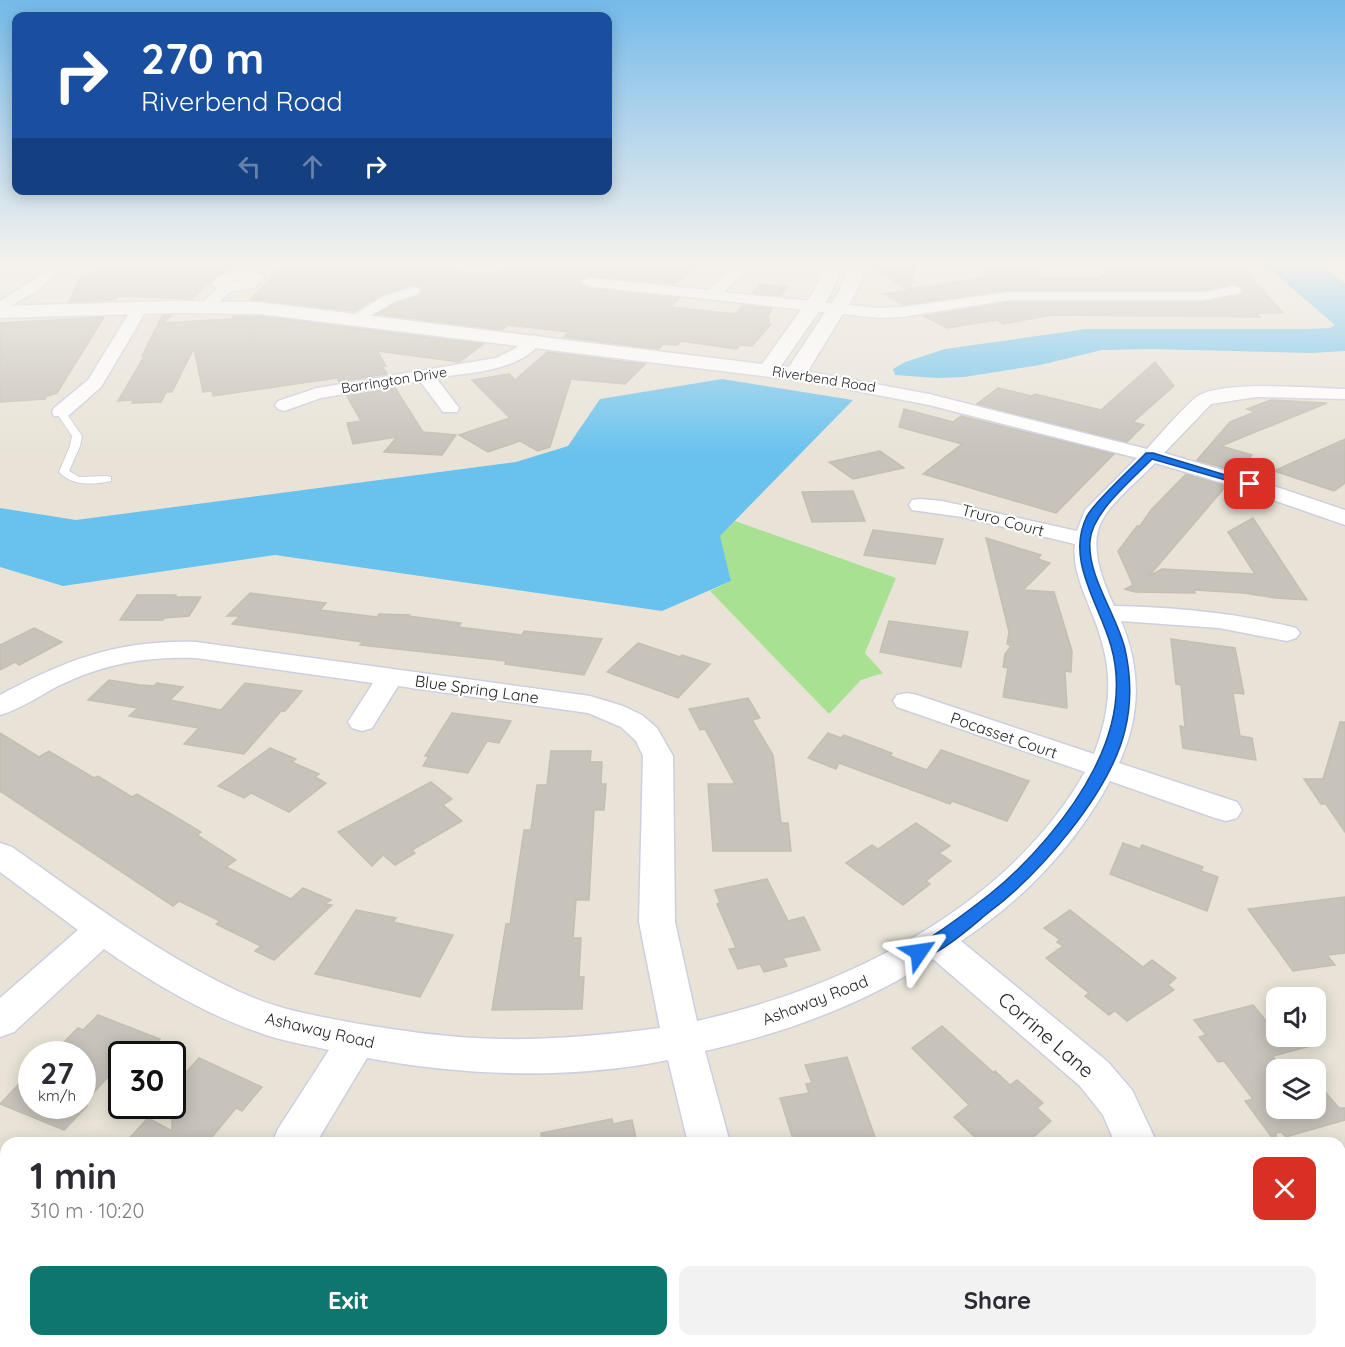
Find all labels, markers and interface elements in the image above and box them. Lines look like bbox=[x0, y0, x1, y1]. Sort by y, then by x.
text: 270 m bbox=[141, 32, 264, 85]
icon: right bbox=[42, 36, 120, 114]
text: Riverbend Road bbox=[141, 84, 343, 118]
icon: left bbox=[233, 150, 266, 183]
icon: ahead bbox=[296, 150, 329, 183]
icon: right bbox=[359, 150, 392, 183]
street label: Riverbend Road bbox=[771, 362, 877, 396]
street label: Barrington Drive bbox=[340, 363, 448, 397]
pin bbox=[1224, 458, 1275, 509]
icon: arrive bbox=[1233, 467, 1266, 500]
street label: Truro Court bbox=[960, 499, 1046, 541]
street label: Blue Spring Lane bbox=[414, 670, 540, 708]
street label: Pocasset Court bbox=[948, 707, 1060, 763]
position arrow bbox=[887, 920, 951, 984]
street label: Ashaway Road bbox=[759, 971, 871, 1029]
street label: Corrine Lane bbox=[993, 986, 1099, 1083]
map controls bbox=[1266, 987, 1326, 1119]
button: sound bbox=[1266, 987, 1326, 1047]
street label: Ashaway Road bbox=[263, 1008, 377, 1052]
speed limit sign: 30 bbox=[108, 1041, 186, 1119]
text: 27 bbox=[40, 1054, 74, 1092]
button: layers bbox=[1266, 1059, 1326, 1119]
text: km/h bbox=[38, 1086, 76, 1105]
text: 1 min bbox=[30, 1153, 117, 1198]
button: close bbox=[1253, 1157, 1316, 1220]
text: 310 m · 10:20 bbox=[30, 1198, 144, 1223]
button: Exit bbox=[30, 1266, 667, 1335]
button: Share bbox=[679, 1266, 1316, 1335]

